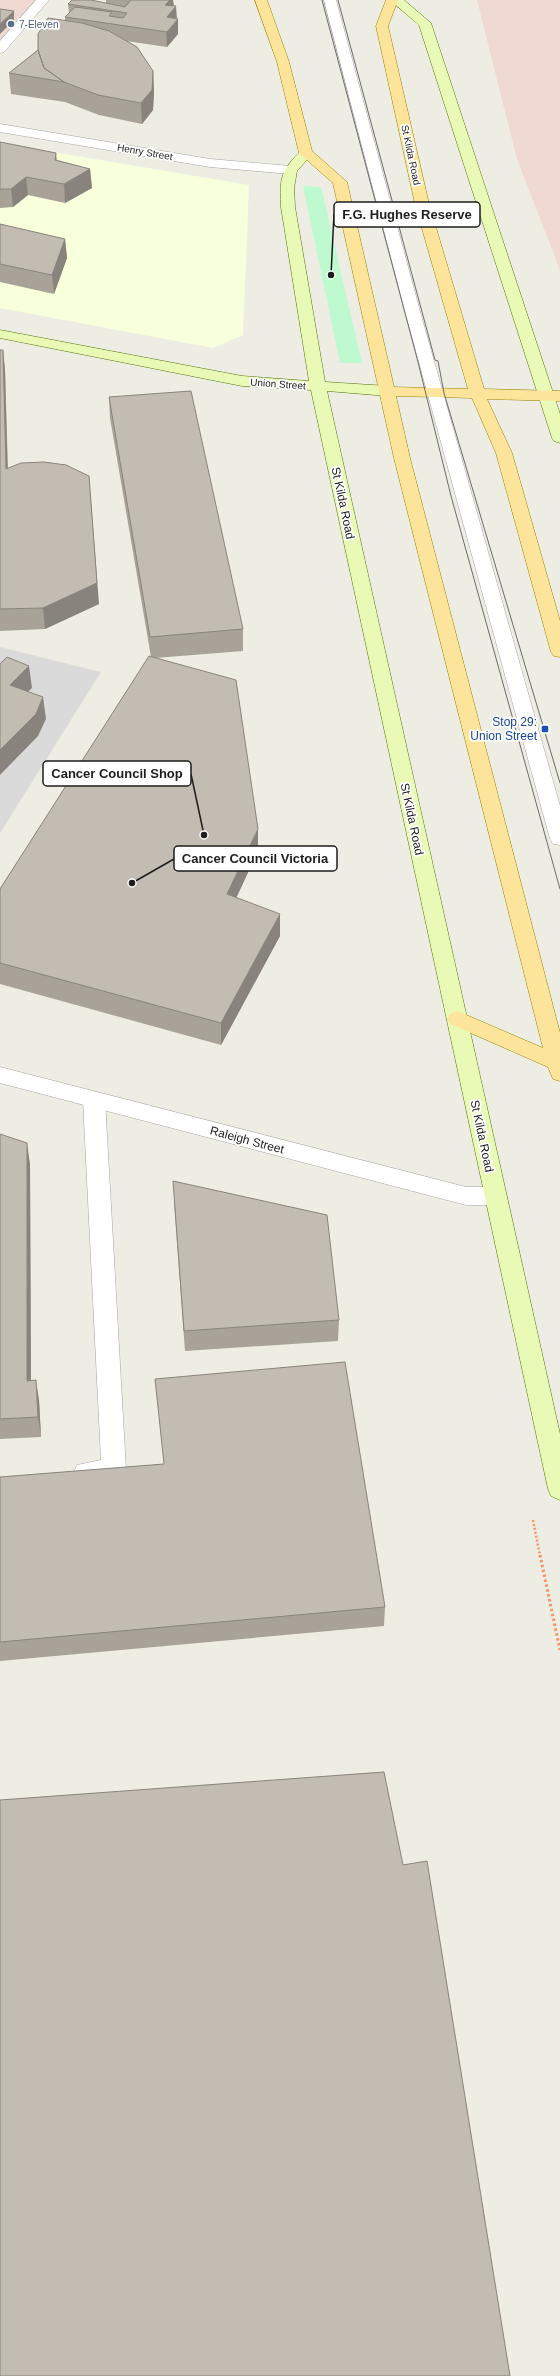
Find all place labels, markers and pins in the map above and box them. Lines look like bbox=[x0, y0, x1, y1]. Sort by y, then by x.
marker: 7-Eleven bbox=[6, 19, 16, 29]
place label: 7-Eleven bbox=[19, 19, 58, 30]
callout: F.G. Hughes Reserve bbox=[334, 202, 480, 227]
place label: Stop 29: Union Street bbox=[470, 715, 538, 743]
marker: Stop 29: Union Street bbox=[540, 724, 550, 734]
callout: Cancer Council Shop bbox=[43, 761, 191, 786]
callout: Cancer Council Victoria bbox=[174, 846, 337, 871]

